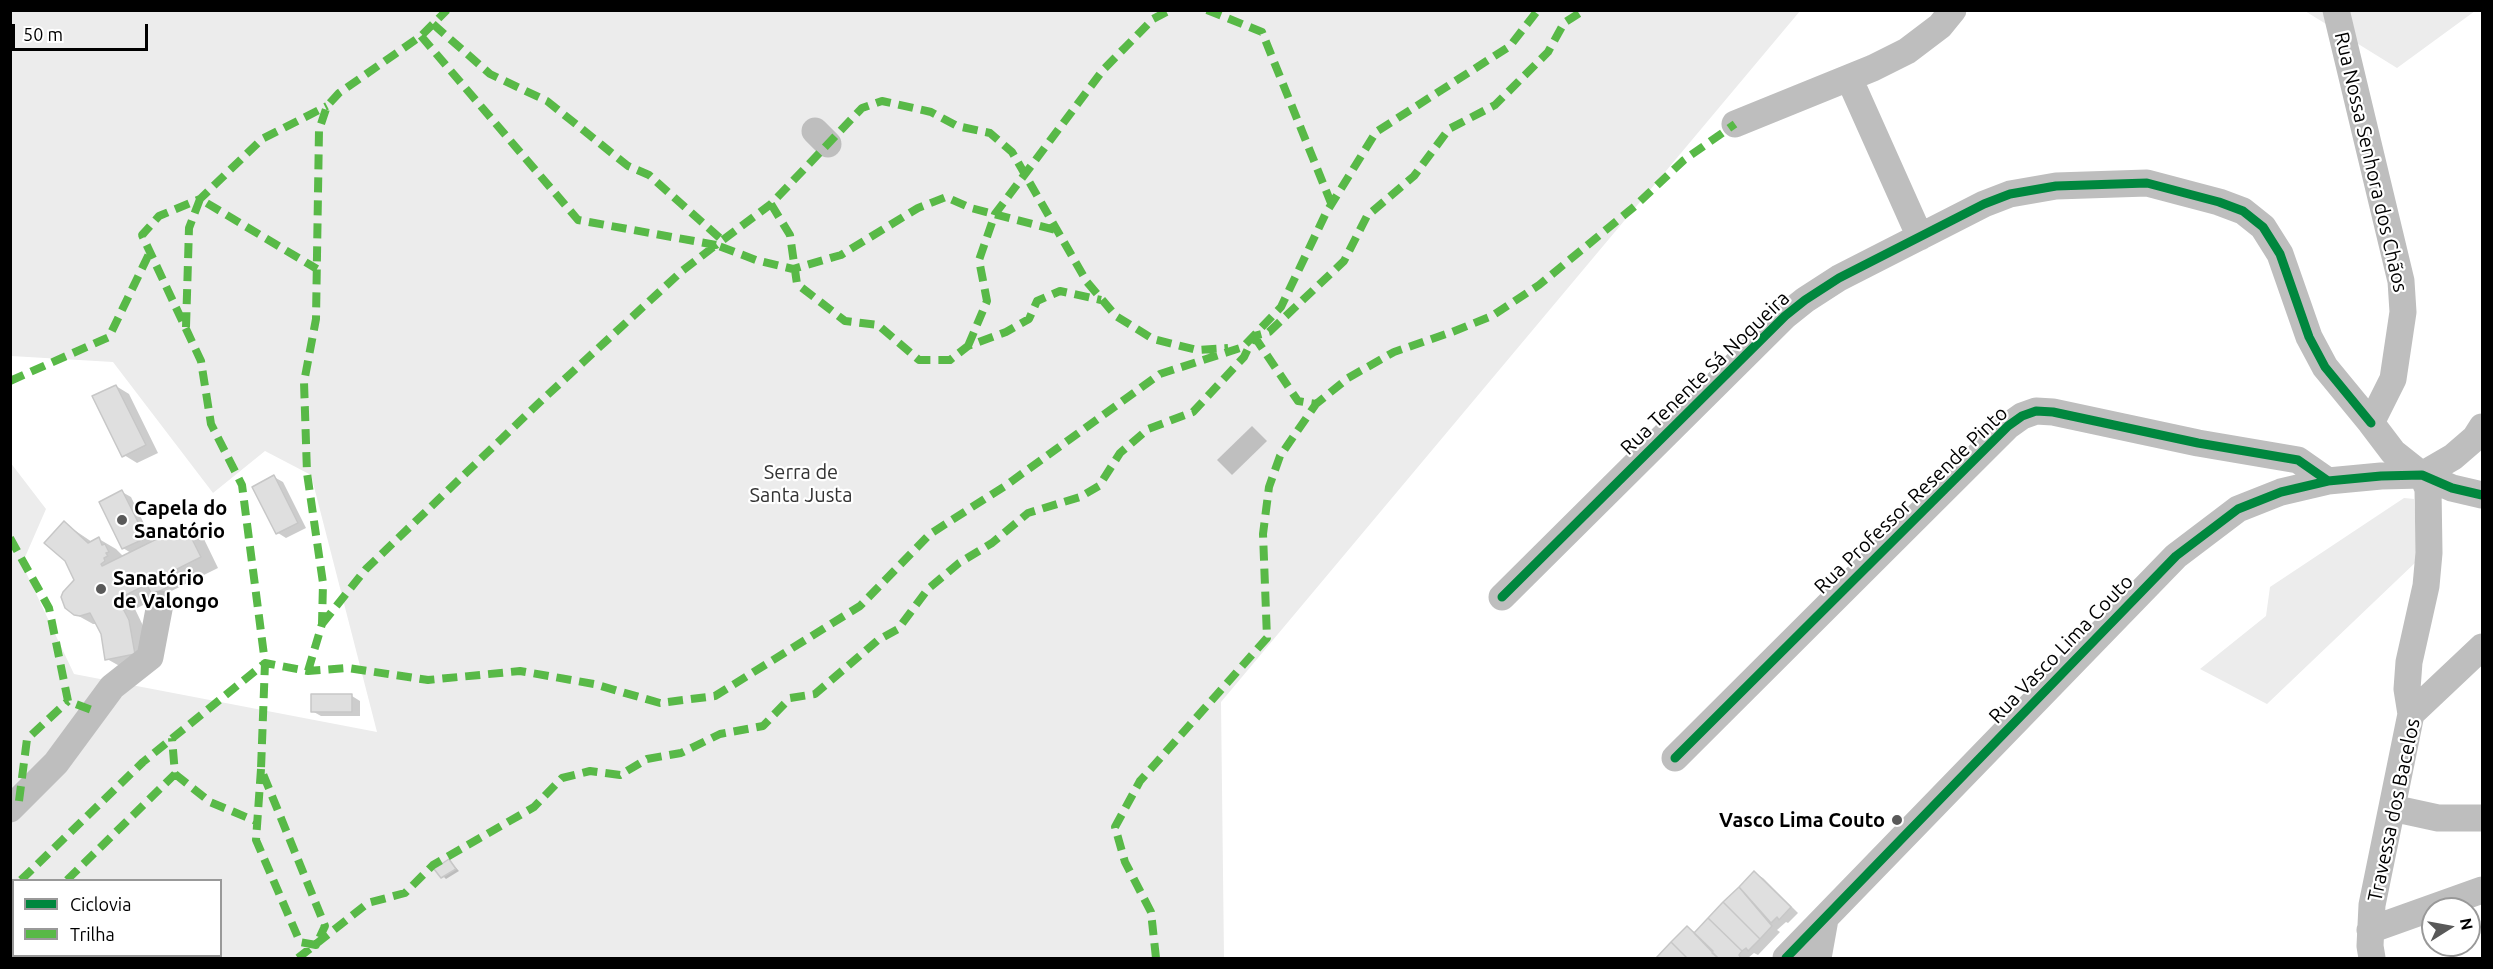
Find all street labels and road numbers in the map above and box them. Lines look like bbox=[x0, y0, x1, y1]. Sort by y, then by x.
street label: Rua Nossa Senhora dos Chãos bbox=[2329, 30, 2413, 294]
street label: Rua Tenente Sá Nogueira bbox=[1616, 286, 1794, 460]
street label: Rua Professor Resende Pinto bbox=[1809, 401, 2013, 599]
street label: Rua Vasco Lima Couto bbox=[1984, 570, 2138, 728]
street label: Travessa dos Bacelos bbox=[2363, 716, 2425, 904]

